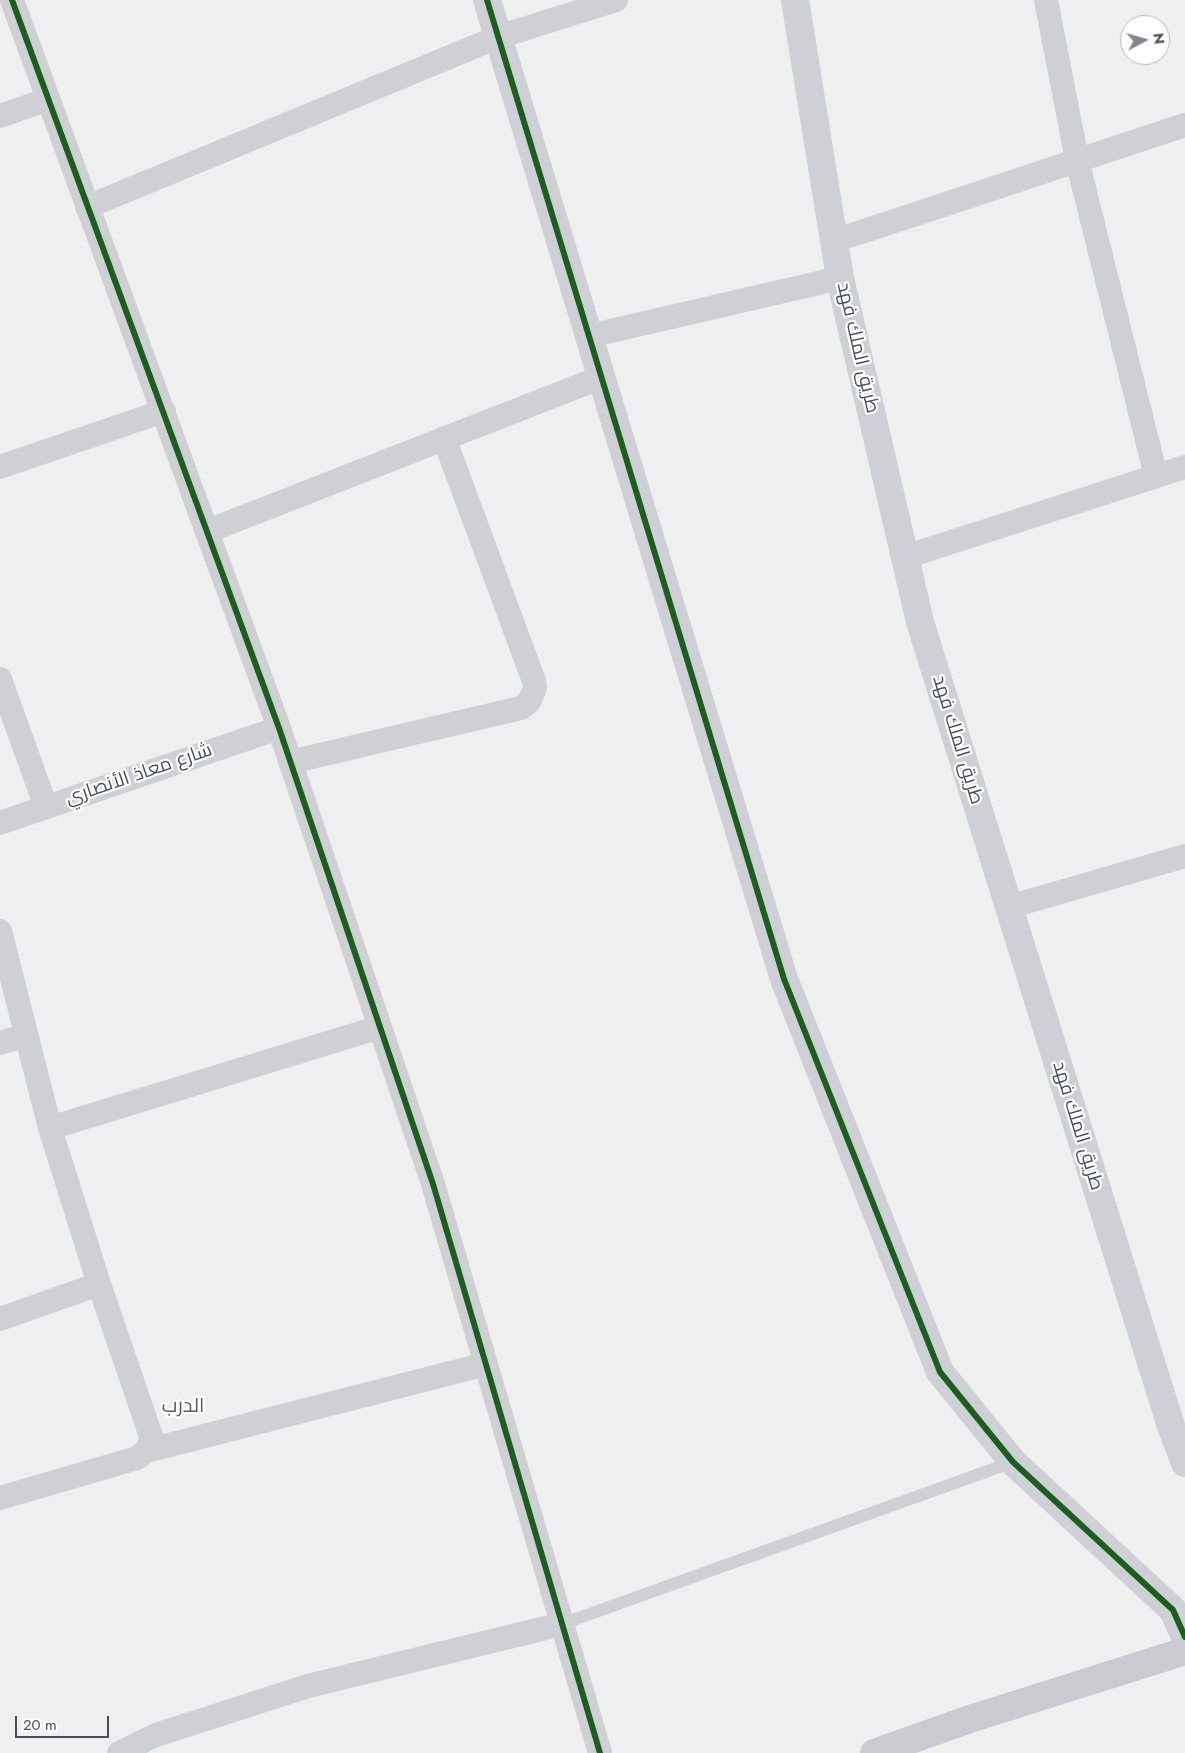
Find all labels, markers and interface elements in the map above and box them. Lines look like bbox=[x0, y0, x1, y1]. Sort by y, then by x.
north arrow bbox=[1120, 15, 1170, 65]
text: N bbox=[1148, 32, 1169, 45]
street label: طريق الملك فهد bbox=[831, 280, 883, 416]
street label: طريق الملك فهد bbox=[927, 673, 987, 807]
street label: شارع معاذ الأنصاري bbox=[63, 739, 215, 811]
street label: طريق الملك فهد bbox=[1047, 1059, 1107, 1193]
district label: الدرب bbox=[162, 1395, 204, 1419]
scale bar bbox=[18, 1706, 111, 1738]
text: 20 m bbox=[23, 1714, 57, 1736]

